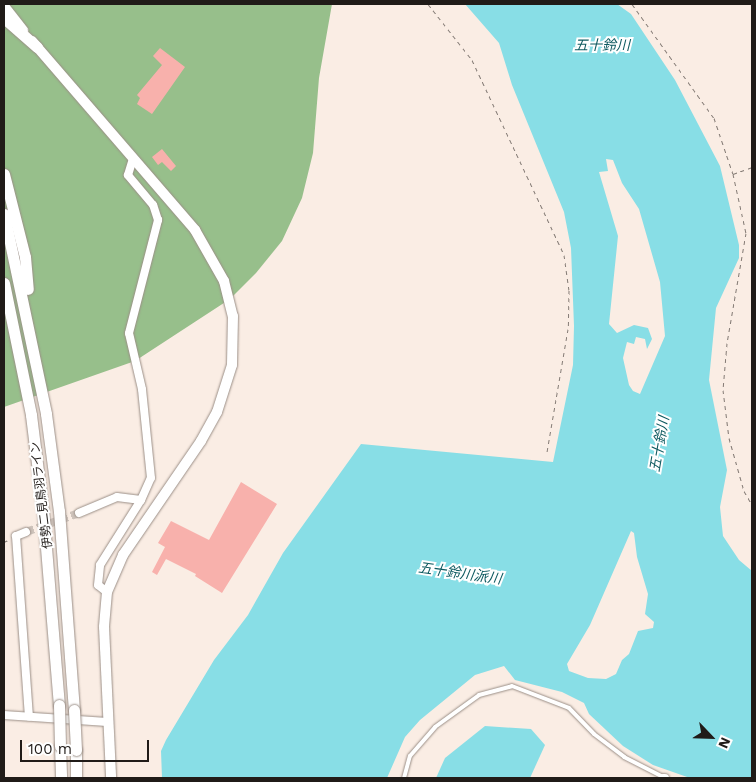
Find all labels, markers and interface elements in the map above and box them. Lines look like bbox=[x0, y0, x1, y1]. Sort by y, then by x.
water label: 五十鈴川 bbox=[574, 37, 630, 53]
water label: 五十鈴川 bbox=[646, 415, 672, 473]
street label: 伊勢二見鳥羽ライン bbox=[28, 441, 56, 549]
water label: 五十鈴川派川 bbox=[417, 559, 503, 587]
north arrow bbox=[686, 712, 736, 762]
scale bar bbox=[22, 730, 151, 762]
text: N bbox=[715, 735, 734, 751]
text: 100 m bbox=[28, 740, 72, 758]

